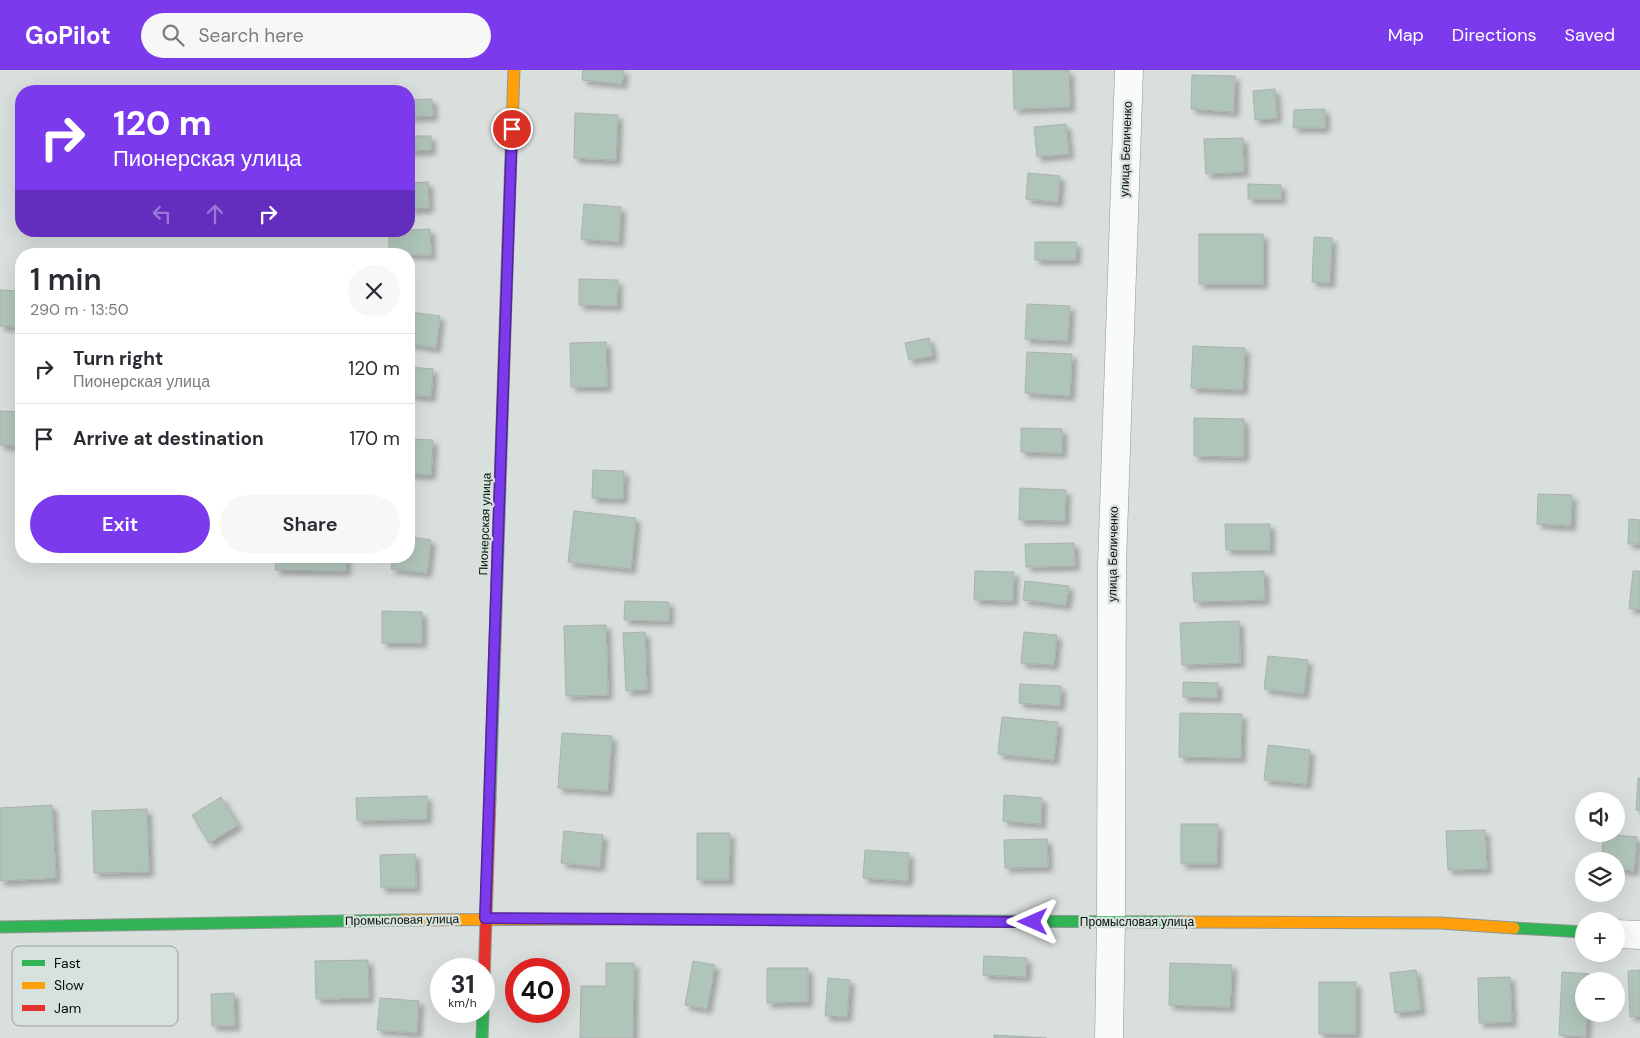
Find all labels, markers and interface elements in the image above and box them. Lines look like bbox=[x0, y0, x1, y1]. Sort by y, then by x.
search box bbox=[141, 13, 491, 58]
text: GoPilot bbox=[25, 20, 111, 51]
icon: search bbox=[159, 21, 187, 49]
text: Search here bbox=[199, 23, 303, 48]
text: Map bbox=[1388, 23, 1424, 47]
text: Directions bbox=[1452, 23, 1537, 47]
text: Saved bbox=[1565, 23, 1615, 47]
text: 120 m bbox=[113, 100, 212, 146]
street label: улица Беличенко bbox=[1116, 101, 1136, 197]
icon: right bbox=[30, 105, 95, 170]
pin bbox=[491, 108, 533, 150]
icon: arrive bbox=[498, 115, 526, 143]
text: Пионерская улица bbox=[113, 144, 302, 173]
icon: left bbox=[148, 200, 176, 228]
icon: ahead bbox=[201, 200, 229, 228]
icon: right bbox=[254, 200, 282, 228]
text: 1 min bbox=[30, 260, 102, 299]
button: close bbox=[348, 265, 400, 317]
text: 290 m · 13:50 bbox=[30, 299, 129, 320]
text: Turn right bbox=[73, 346, 163, 371]
icon: right bbox=[30, 355, 58, 383]
text: 120 m bbox=[348, 356, 400, 381]
text: Пионерская улица bbox=[73, 371, 210, 392]
icon: arrive bbox=[30, 425, 58, 453]
text: Arrive at destination bbox=[73, 426, 264, 451]
text: 170 m bbox=[349, 426, 400, 451]
street label: Пионерская улица bbox=[475, 472, 495, 576]
button: Exit bbox=[30, 495, 210, 553]
button: Share bbox=[220, 495, 400, 553]
street label: улица Беличенко bbox=[1104, 506, 1122, 602]
map controls bbox=[1575, 792, 1625, 1022]
button: sound bbox=[1575, 792, 1625, 842]
button: layers bbox=[1575, 852, 1625, 902]
position arrow bbox=[1006, 895, 1058, 947]
street label: Промысловая улица bbox=[345, 911, 460, 929]
button: + bbox=[1575, 912, 1625, 962]
street label: Промысловая улица bbox=[1080, 914, 1194, 930]
legend bbox=[12, 946, 178, 1026]
text: Fast bbox=[54, 954, 81, 972]
speed limit sign: 40 bbox=[505, 958, 570, 1023]
text: 31 bbox=[450, 968, 474, 1001]
button: − bbox=[1575, 972, 1625, 1022]
text: Slow bbox=[54, 976, 84, 994]
text: km/h bbox=[448, 995, 477, 1011]
text: Jam bbox=[54, 999, 81, 1017]

